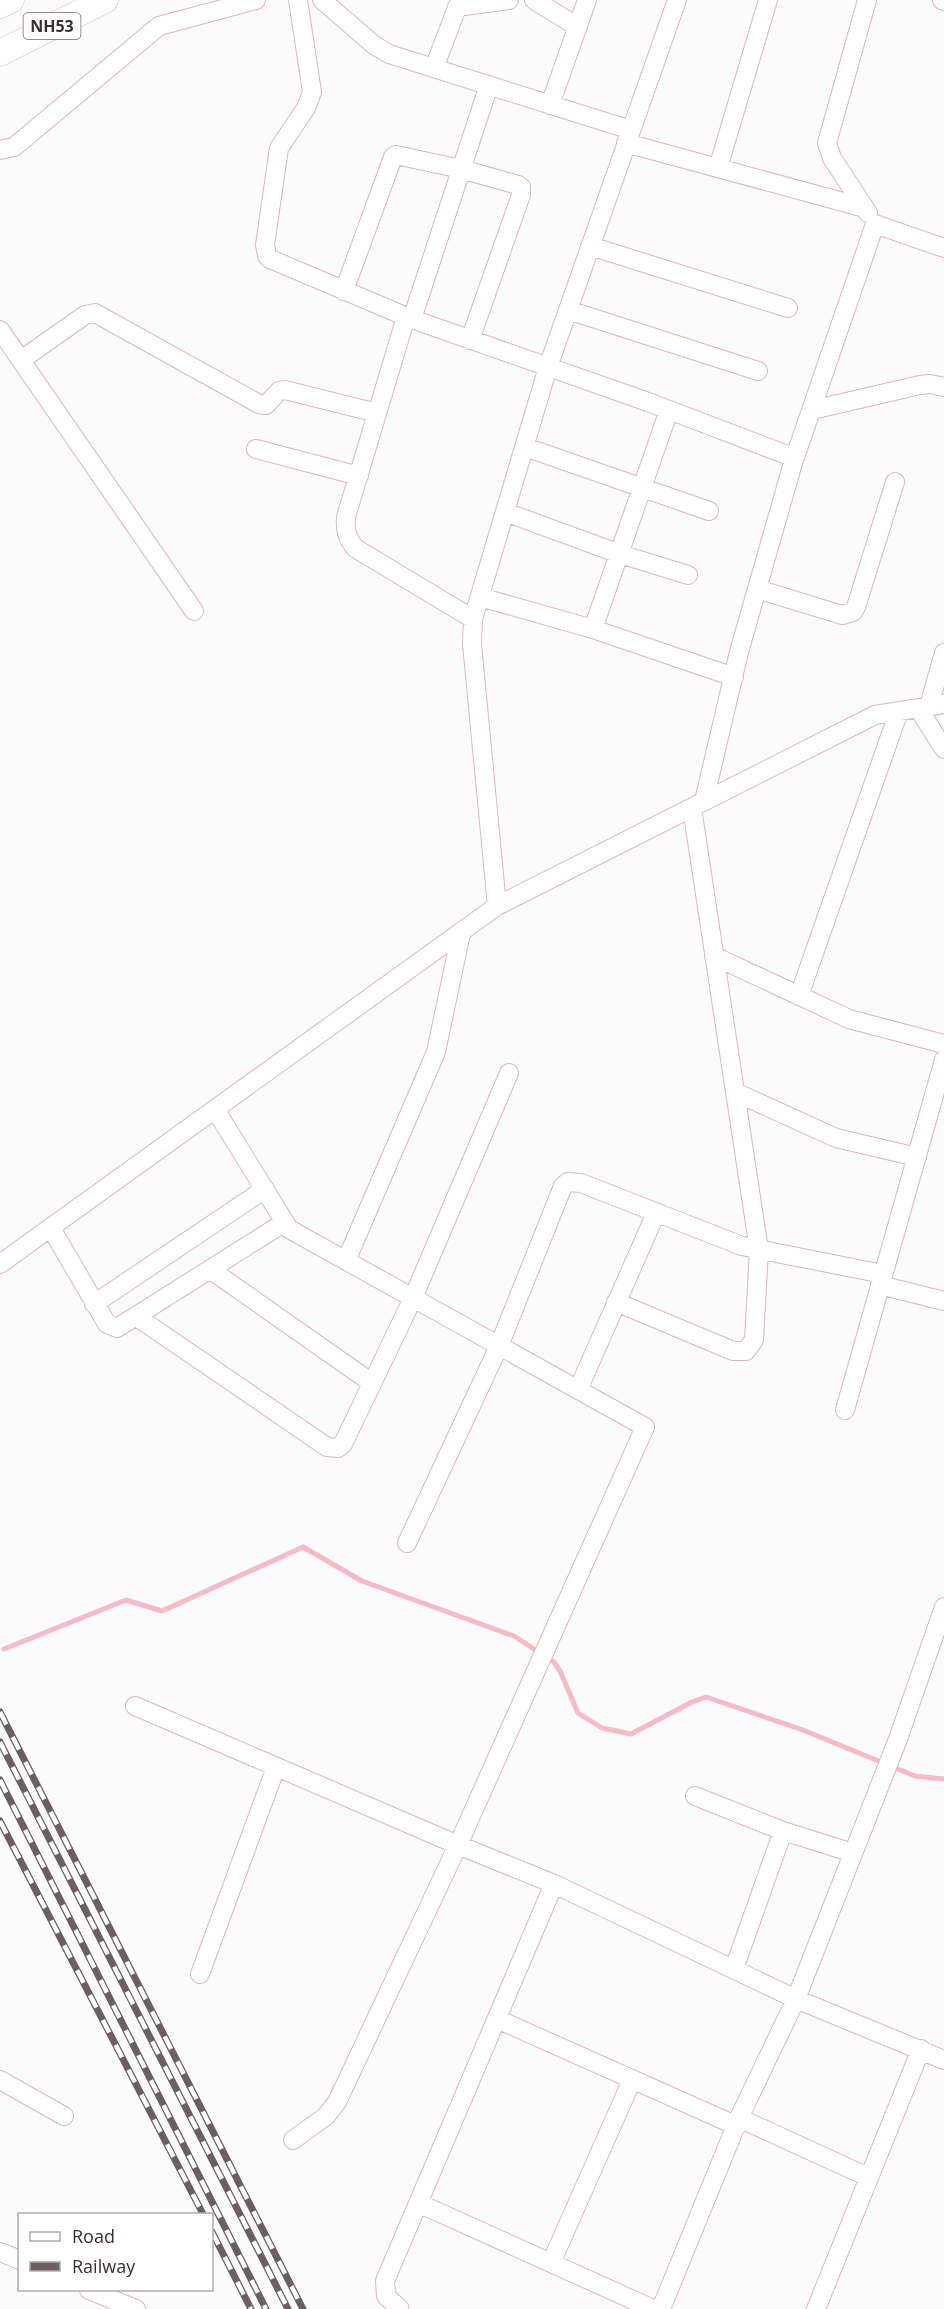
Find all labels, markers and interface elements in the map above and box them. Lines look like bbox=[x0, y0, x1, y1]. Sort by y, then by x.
road number: NH53 bbox=[23, 13, 80, 39]
legend bbox=[18, 2213, 213, 2291]
text: Road bbox=[72, 2224, 115, 2248]
text: Railway bbox=[72, 2254, 136, 2278]

